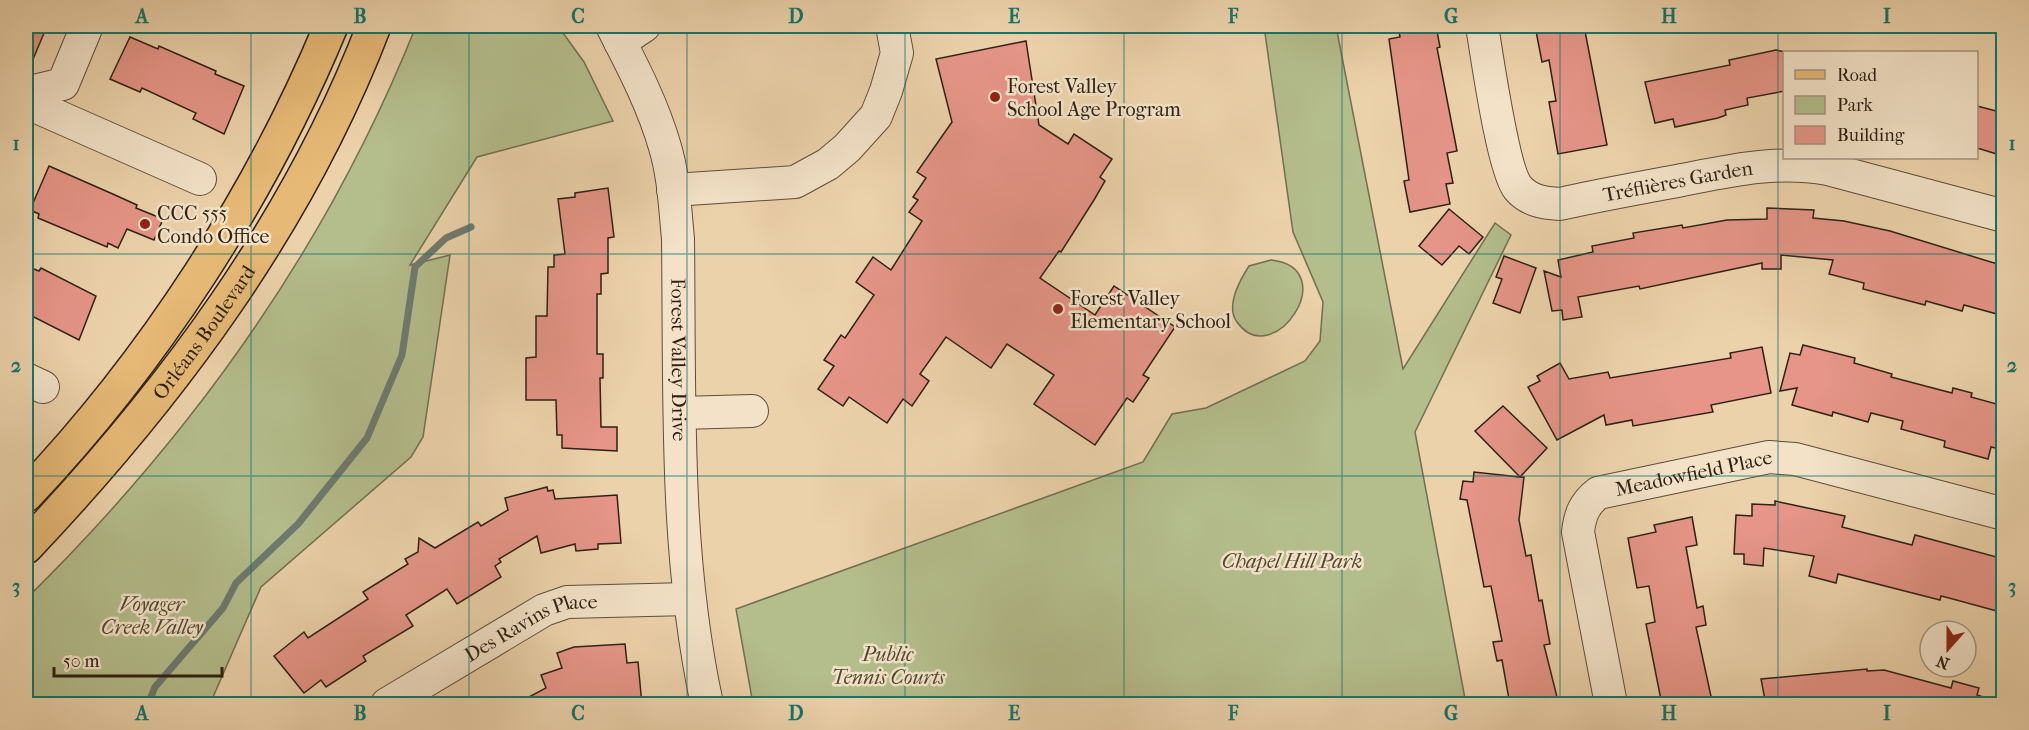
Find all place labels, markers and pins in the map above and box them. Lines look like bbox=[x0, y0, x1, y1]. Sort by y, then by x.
place label: Forest Valley School Age Program bbox=[1007, 75, 1181, 121]
marker: Forest Valley School Age Program bbox=[988, 90, 1002, 104]
place label: CCC 555 Condo Office bbox=[157, 202, 269, 248]
marker: CCC 555 Condo Office bbox=[138, 217, 152, 231]
place label: Forest Valley Elementary School bbox=[1070, 287, 1232, 333]
marker: Forest Valley Elementary School bbox=[1051, 302, 1065, 316]

